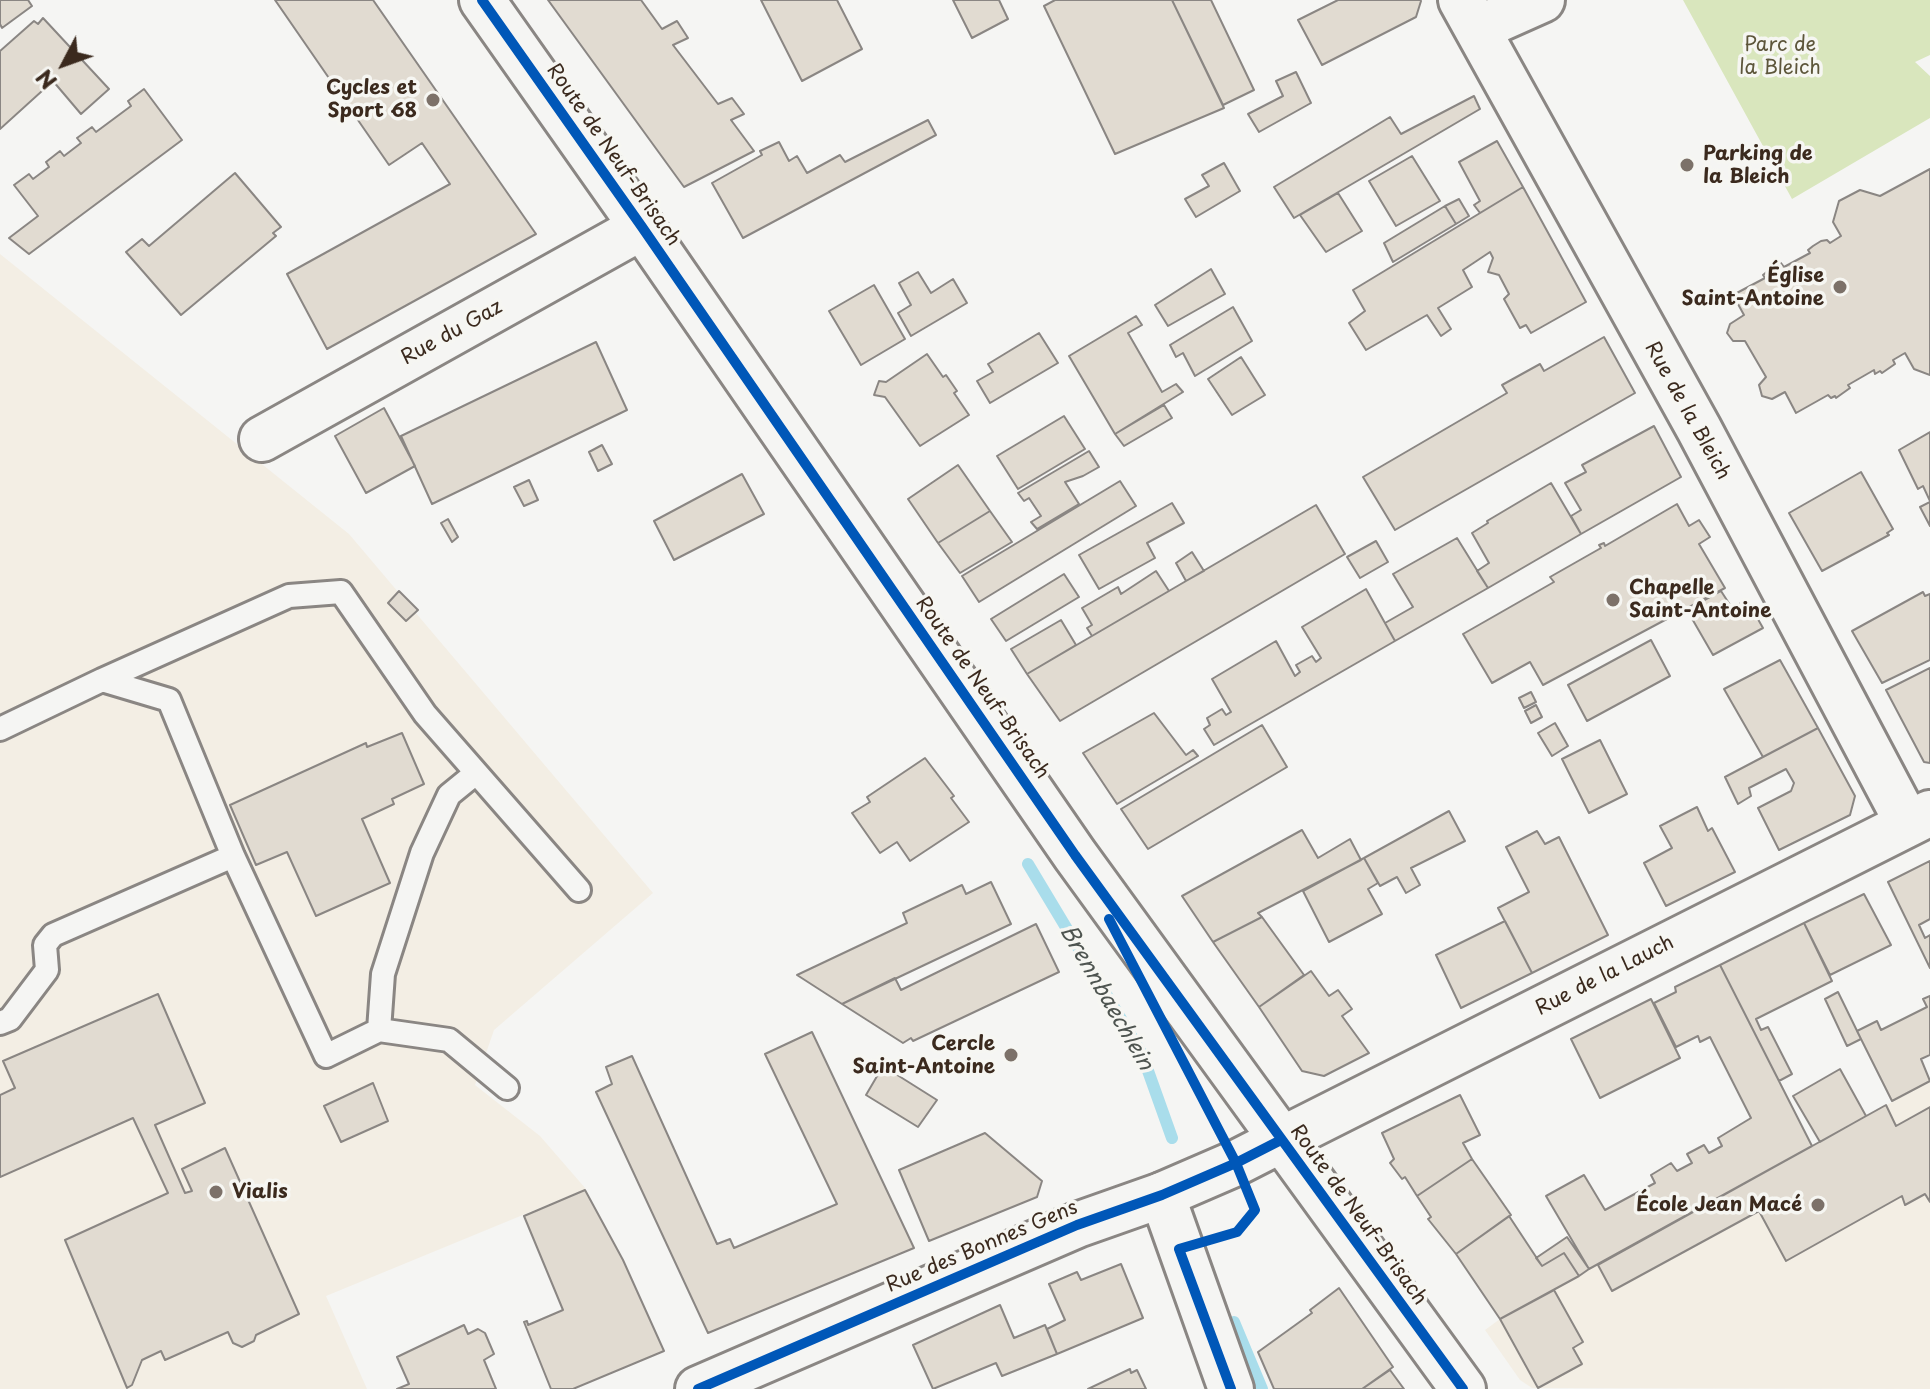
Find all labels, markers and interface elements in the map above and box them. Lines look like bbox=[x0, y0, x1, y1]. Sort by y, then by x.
north arrow bbox=[24, 24, 104, 104]
park label: Parc de la Bleich bbox=[1739, 33, 1821, 80]
street label: Route de Neuf-Brisach bbox=[541, 59, 685, 251]
text: N bbox=[27, 63, 64, 97]
place label: Cycles et Sport 68 bbox=[326, 76, 417, 123]
marker: Cycles et Sport 68 bbox=[424, 91, 442, 109]
place label: Parking de la Bleich bbox=[1703, 142, 1813, 189]
marker: Parking de la Bleich bbox=[1678, 156, 1696, 174]
place label: Église Saint-Antoine bbox=[1682, 264, 1824, 311]
marker: Église Saint-Antoine bbox=[1831, 278, 1849, 296]
street label: Rue du Gaz bbox=[397, 295, 507, 371]
street label: Rue de la Bleich bbox=[1639, 338, 1735, 484]
place label: Chapelle Saint-Antoine bbox=[1629, 576, 1771, 623]
marker: Chapelle Saint-Antoine bbox=[1604, 591, 1622, 609]
street label: Route de Neuf-Brisach bbox=[910, 592, 1054, 784]
water label: Brennbaechlein bbox=[1054, 921, 1158, 1075]
street label: Rue de la Lauch bbox=[1532, 931, 1678, 1021]
place label: Cercle Saint-Antoine bbox=[853, 1032, 995, 1079]
marker: Cercle Saint-Antoine bbox=[1002, 1046, 1020, 1064]
street label: Route de Neuf-Brisach bbox=[1284, 1120, 1432, 1310]
place label: Vialis bbox=[232, 1180, 288, 1204]
marker: Vialis bbox=[207, 1183, 225, 1201]
place label: École Jean Macé bbox=[1636, 1193, 1802, 1217]
street label: Rue des Bonnes Gens bbox=[883, 1196, 1081, 1298]
marker: École Jean Macé bbox=[1809, 1196, 1827, 1214]

